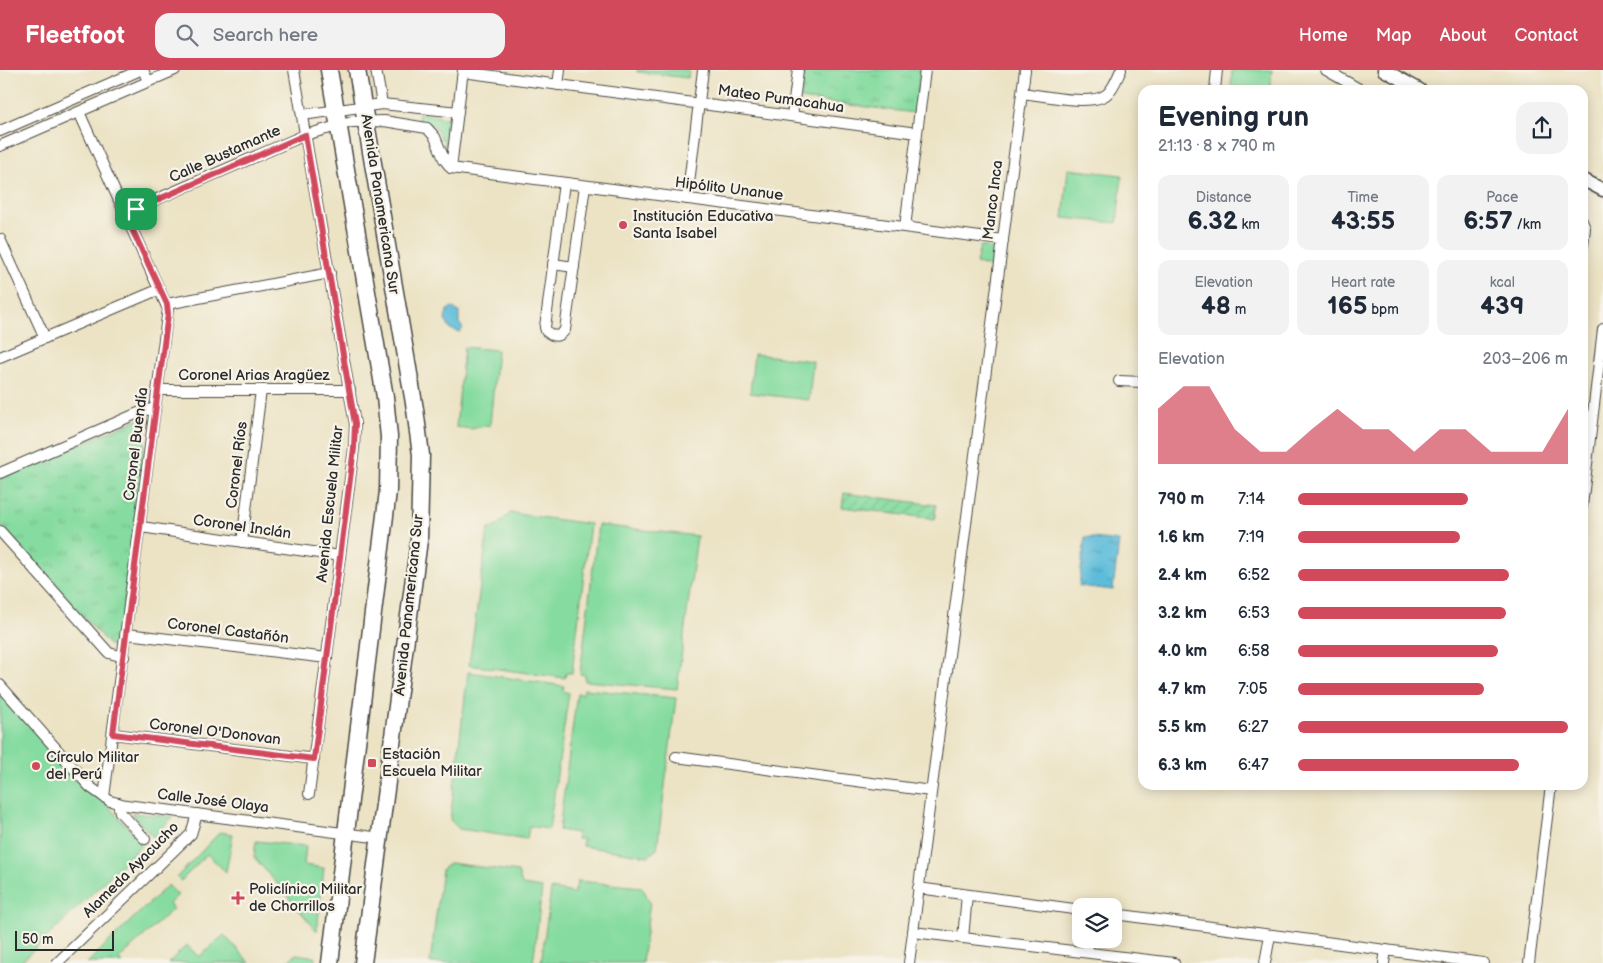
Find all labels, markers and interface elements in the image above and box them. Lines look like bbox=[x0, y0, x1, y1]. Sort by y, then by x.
search box bbox=[155, 13, 505, 58]
text: Fleetfoot bbox=[25, 21, 125, 50]
icon: search bbox=[173, 21, 201, 49]
text: Search here bbox=[213, 24, 318, 47]
text: Home bbox=[1299, 25, 1348, 46]
text: Map bbox=[1376, 25, 1412, 46]
text: About bbox=[1440, 25, 1487, 46]
text: Contact bbox=[1515, 25, 1578, 46]
street label: Mateo Pumacahua bbox=[717, 81, 845, 117]
text: Evening run bbox=[1158, 101, 1309, 134]
button: share bbox=[1516, 102, 1568, 154]
street label: Avenida Panamericana Sur bbox=[356, 112, 404, 296]
street label: Calle Bustamante bbox=[166, 121, 284, 187]
text: 21:13 · 8 × 790 m bbox=[1158, 137, 1275, 156]
street label: Manco Inca bbox=[979, 159, 1007, 241]
street label: Hipólito Unanue bbox=[674, 173, 784, 205]
pin bbox=[115, 188, 157, 230]
text: Distance bbox=[1196, 189, 1252, 206]
text: Time bbox=[1347, 189, 1379, 206]
text: Pace bbox=[1486, 189, 1518, 206]
icon: arrive bbox=[122, 195, 150, 223]
text: 6.32 bbox=[1187, 206, 1238, 237]
text: 43:55 bbox=[1331, 206, 1395, 237]
text: 6:57 bbox=[1463, 206, 1513, 237]
place label: Institución Educativa Santa Isabel bbox=[633, 207, 774, 243]
text: km bbox=[1238, 216, 1260, 233]
text: /km bbox=[1513, 216, 1541, 233]
marker: Institución Educativa Santa Isabel bbox=[617, 219, 629, 231]
text: Elevation bbox=[1194, 274, 1253, 291]
text: Heart rate bbox=[1331, 274, 1395, 291]
text: kcal bbox=[1490, 274, 1515, 291]
text: 48 bbox=[1201, 291, 1231, 322]
text: 165 bbox=[1327, 291, 1367, 322]
text: 439 bbox=[1480, 291, 1524, 322]
text: m bbox=[1231, 301, 1246, 318]
text: bpm bbox=[1367, 301, 1399, 318]
text: Elevation bbox=[1158, 350, 1225, 369]
text: 203–206 m bbox=[1483, 350, 1568, 369]
street label: Coronel Arias Aragüez bbox=[178, 366, 331, 385]
street label: Coronel Buendía bbox=[120, 386, 152, 502]
street label: Coronel Ríos bbox=[222, 420, 252, 510]
street label: Avenida Escuela Militar bbox=[312, 424, 348, 583]
text: 790 m bbox=[1158, 490, 1204, 509]
text: 7:14 bbox=[1238, 490, 1265, 509]
street label: Coronel Inclán bbox=[192, 511, 292, 543]
street label: Avenida Panamericana Sur bbox=[390, 513, 428, 697]
text: 1.6 km bbox=[1158, 528, 1204, 547]
text: 7:19 bbox=[1238, 528, 1265, 547]
text: 2.4 km bbox=[1158, 566, 1207, 585]
text: 6:52 bbox=[1238, 566, 1270, 585]
text: 3.2 km bbox=[1158, 604, 1207, 623]
text: 6:53 bbox=[1238, 604, 1270, 623]
street label: Coronel Castañón bbox=[166, 614, 290, 648]
text: 4.0 km bbox=[1158, 642, 1207, 661]
text: 6:58 bbox=[1238, 642, 1270, 661]
text: 4.7 km bbox=[1158, 680, 1206, 699]
text: 7:05 bbox=[1238, 680, 1268, 699]
street label: Coronel O'Donovan bbox=[148, 714, 282, 750]
text: 5.5 km bbox=[1158, 718, 1206, 737]
text: 6:27 bbox=[1238, 718, 1268, 737]
place label: Estación Escuela Militar bbox=[382, 745, 482, 781]
place label: Círculo Militar del Perú bbox=[46, 748, 139, 784]
text: 6.3 km bbox=[1158, 756, 1207, 775]
text: 6:47 bbox=[1238, 756, 1269, 775]
marker: Estación Escuela Militar bbox=[366, 757, 378, 769]
marker: Círculo Militar del Perú bbox=[30, 760, 42, 772]
street label: Calle José Olaya bbox=[156, 785, 270, 817]
street label: Alameda Ayacucho bbox=[79, 818, 183, 922]
place label: Policlínico Militar de Chorrillos bbox=[249, 880, 363, 916]
marker: Policlínico Militar de Chorrillos bbox=[231, 891, 245, 905]
map controls bbox=[1072, 898, 1122, 948]
button: layers bbox=[1072, 898, 1122, 948]
scale bar bbox=[15, 928, 114, 951]
text: 50 m bbox=[22, 931, 54, 948]

